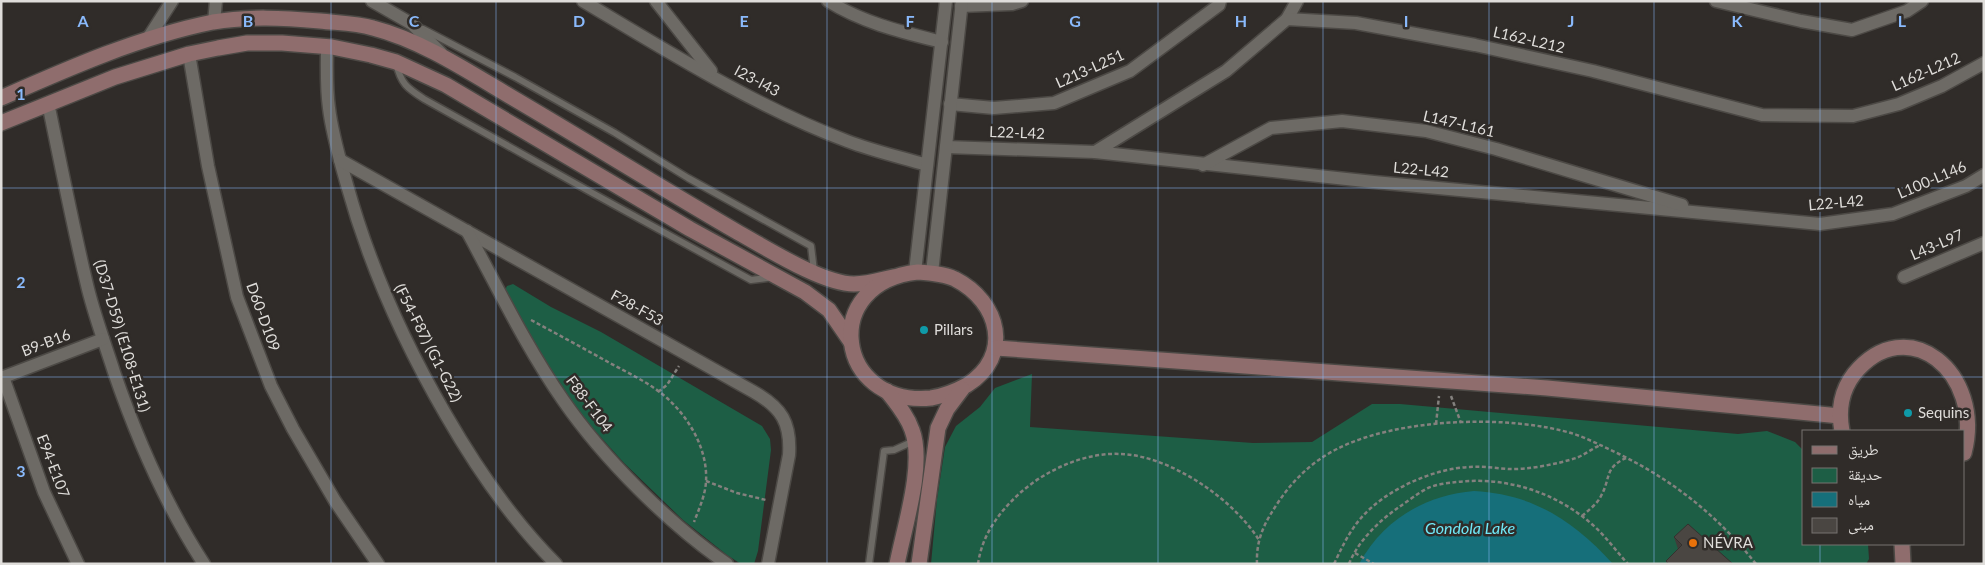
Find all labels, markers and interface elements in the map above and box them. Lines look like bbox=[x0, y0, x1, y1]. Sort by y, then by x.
text: A bbox=[76, 11, 89, 30]
text: B bbox=[243, 11, 253, 30]
text: C bbox=[409, 11, 420, 30]
text: D bbox=[573, 11, 585, 30]
text: E bbox=[739, 11, 749, 30]
text: F bbox=[905, 11, 915, 30]
text: G bbox=[1069, 11, 1081, 30]
text: H bbox=[1235, 11, 1247, 30]
text: I bbox=[1404, 11, 1408, 30]
text: J bbox=[1568, 11, 1574, 30]
text: K bbox=[1732, 11, 1744, 30]
text: L bbox=[1898, 11, 1907, 30]
street label: L162-L212 bbox=[1492, 22, 1567, 56]
street label: L213-L251 bbox=[1053, 45, 1127, 91]
street label: L162-L212 bbox=[1889, 48, 1963, 94]
street label: I23-I43 bbox=[732, 61, 783, 100]
text: 1 bbox=[16, 84, 26, 103]
street label: L147-L161 bbox=[1422, 106, 1497, 140]
street label: L22-L42 bbox=[989, 122, 1045, 142]
street label: L100-L146 bbox=[1894, 156, 1969, 202]
street label: L22-L42 bbox=[1393, 158, 1450, 180]
street label: L22-L42 bbox=[1807, 191, 1864, 213]
street label: L43-L97 bbox=[1907, 225, 1966, 263]
street label: (D37-D59) (E108-E131) bbox=[91, 257, 155, 414]
text: 2 bbox=[16, 272, 26, 291]
street label: D60-D109 bbox=[243, 280, 285, 354]
street label: (F54-F87) (G1-G22) bbox=[391, 280, 467, 405]
street label: F28-F53 bbox=[608, 285, 667, 329]
place label: Pillars bbox=[934, 320, 973, 338]
street label: B9-B16 bbox=[19, 324, 73, 360]
marker: Pillars bbox=[918, 324, 930, 336]
street label: F88-F104 bbox=[563, 372, 617, 435]
place label: Sequins bbox=[1918, 403, 1969, 421]
marker: Sequins bbox=[1902, 407, 1914, 419]
legend bbox=[1802, 430, 1965, 545]
street label: E94-E107 bbox=[34, 431, 74, 500]
text: طريق bbox=[1848, 440, 1879, 460]
text: 3 bbox=[16, 461, 26, 480]
text: حديقة bbox=[1848, 465, 1883, 483]
text: مياه bbox=[1848, 490, 1870, 508]
text: مبنى bbox=[1848, 515, 1874, 535]
water label: Gondola Lake bbox=[1425, 518, 1515, 537]
place label: NÉVRA bbox=[1703, 533, 1754, 551]
marker: NÉVRA bbox=[1687, 537, 1699, 549]

